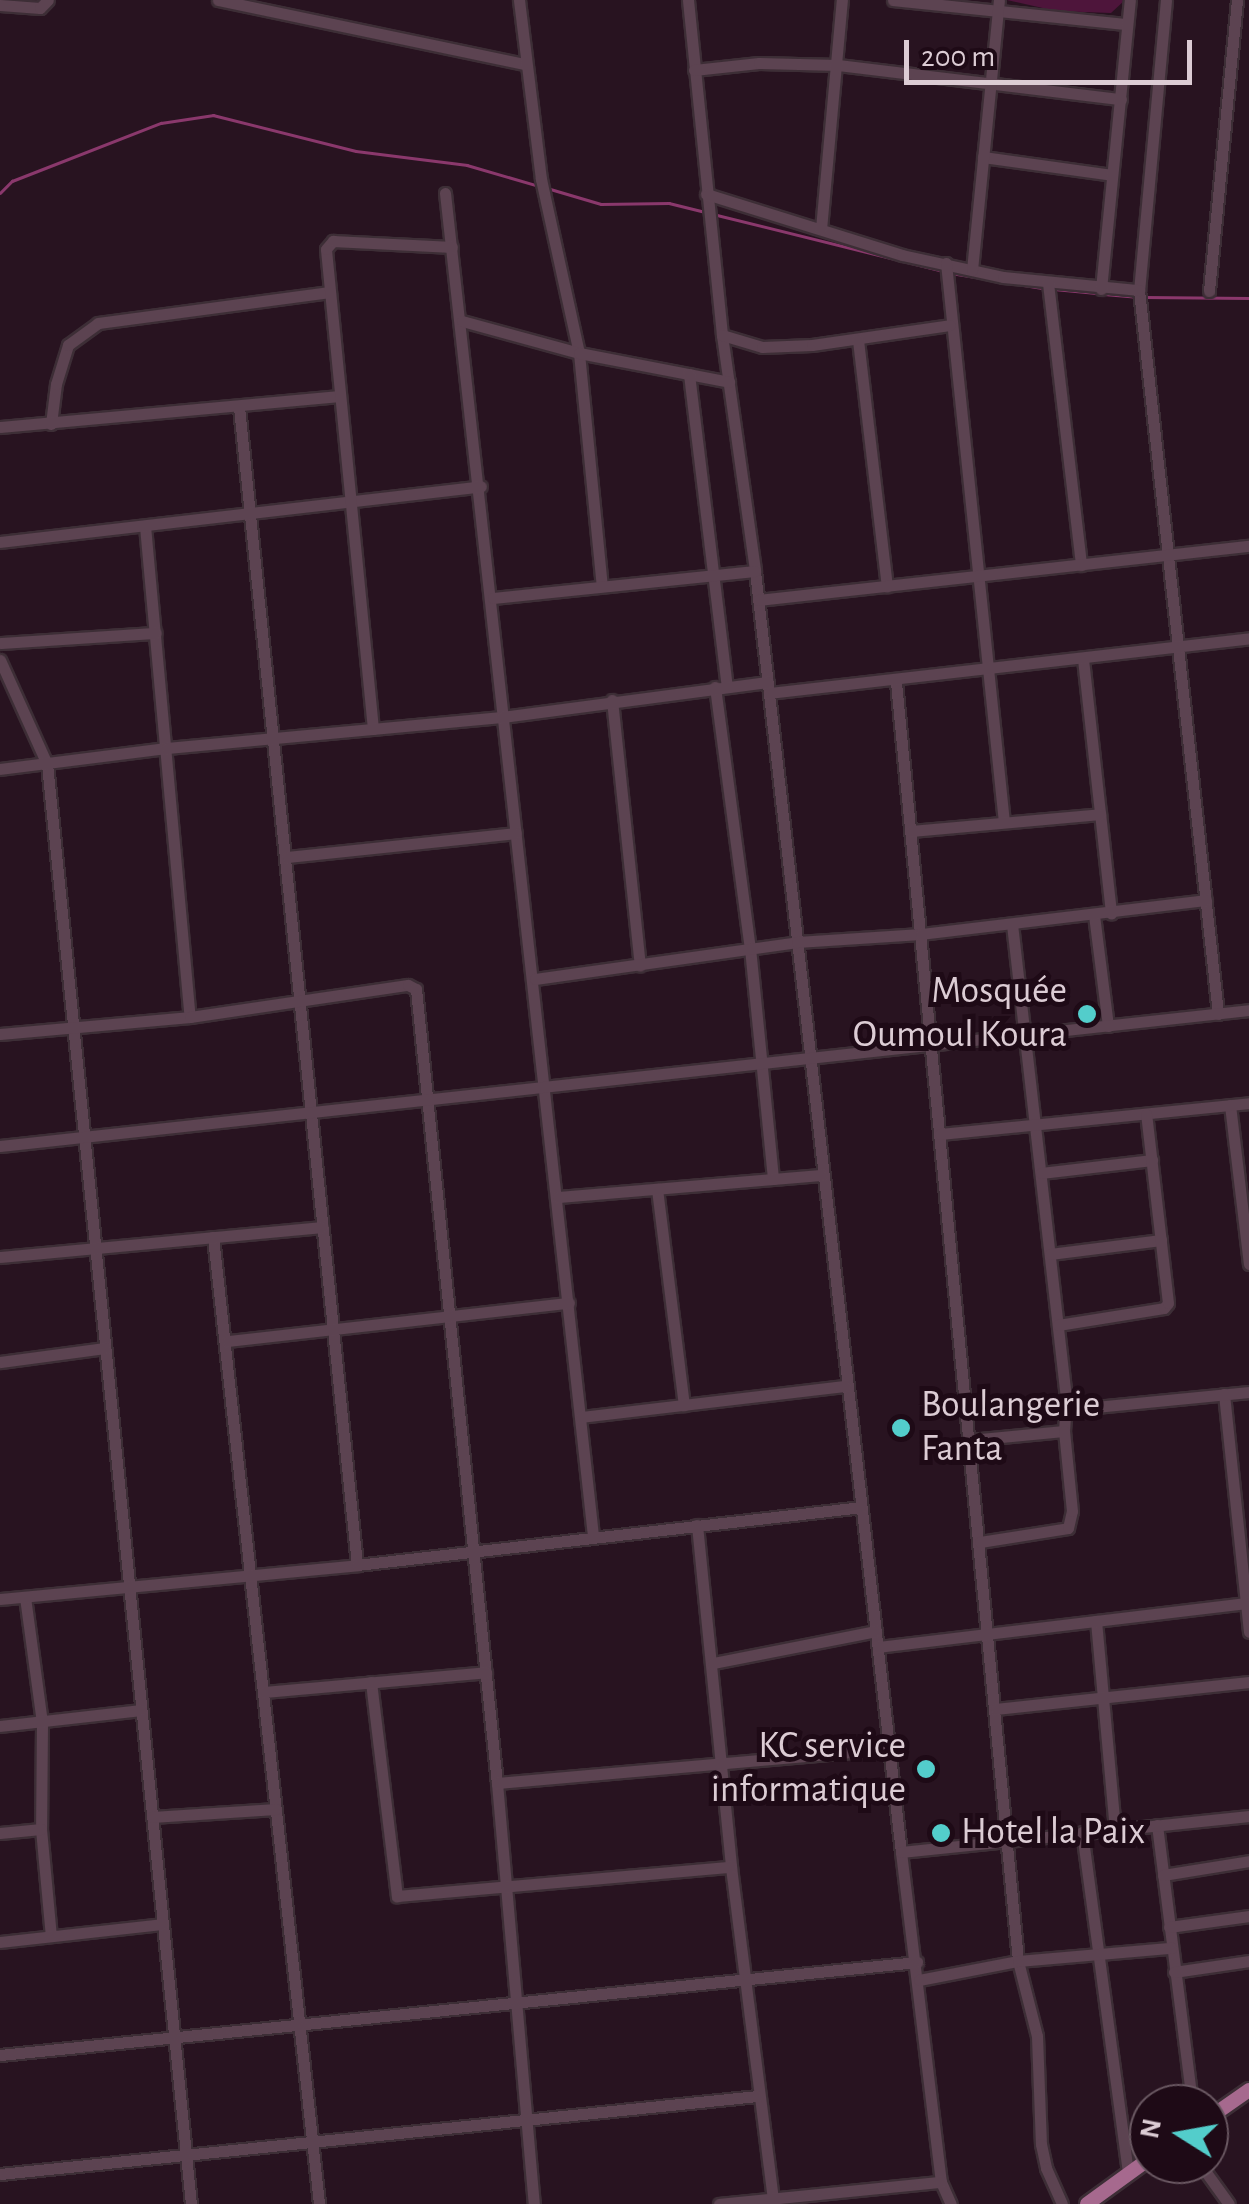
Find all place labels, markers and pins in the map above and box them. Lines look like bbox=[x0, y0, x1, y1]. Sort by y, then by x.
place label: Mosquée Oumoul Koura bbox=[853, 969, 1067, 1058]
marker: Mosquée Oumoul Koura bbox=[1076, 1003, 1098, 1025]
place label: Boulangerie Fanta bbox=[921, 1383, 1100, 1472]
marker: Boulangerie Fanta bbox=[890, 1417, 912, 1439]
place label: KC service informatique bbox=[711, 1724, 906, 1814]
marker: KC service informatique bbox=[915, 1758, 937, 1780]
place label: Hotel la Paix bbox=[961, 1810, 1145, 1856]
marker: Hotel la Paix bbox=[930, 1822, 952, 1844]

